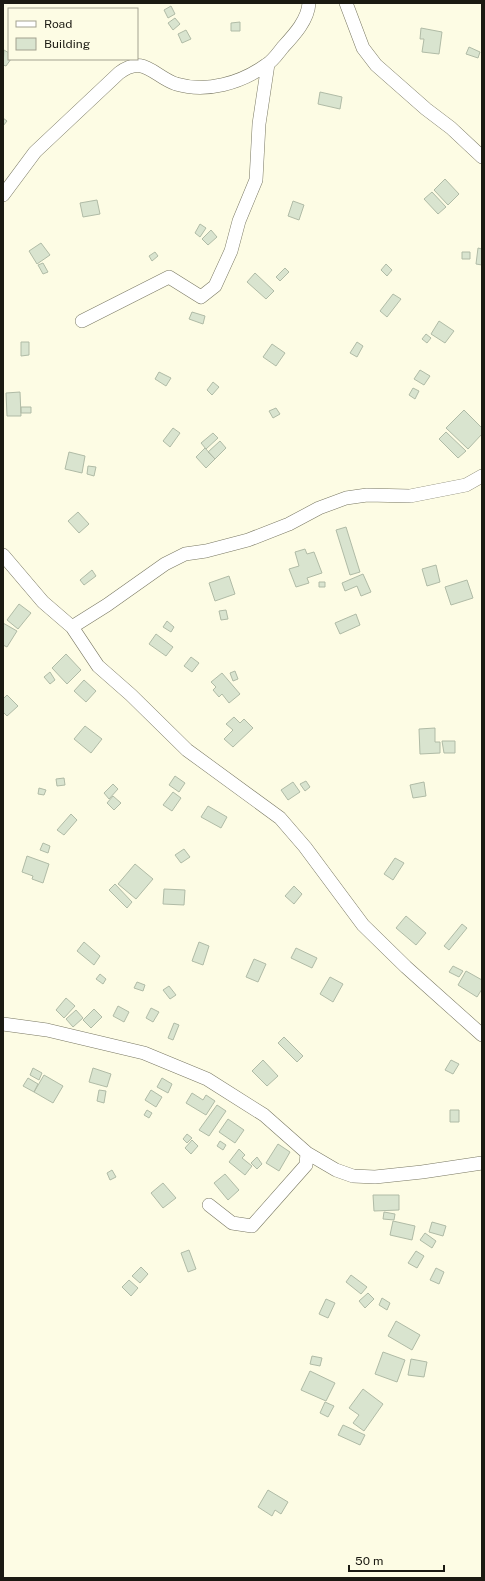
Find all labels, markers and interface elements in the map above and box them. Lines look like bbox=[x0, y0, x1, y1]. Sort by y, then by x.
legend bbox=[8, 8, 138, 60]
text: Road bbox=[44, 17, 72, 31]
text: Building bbox=[44, 37, 90, 51]
scale bar bbox=[349, 1547, 444, 1573]
text: 50 m bbox=[355, 1554, 383, 1568]

